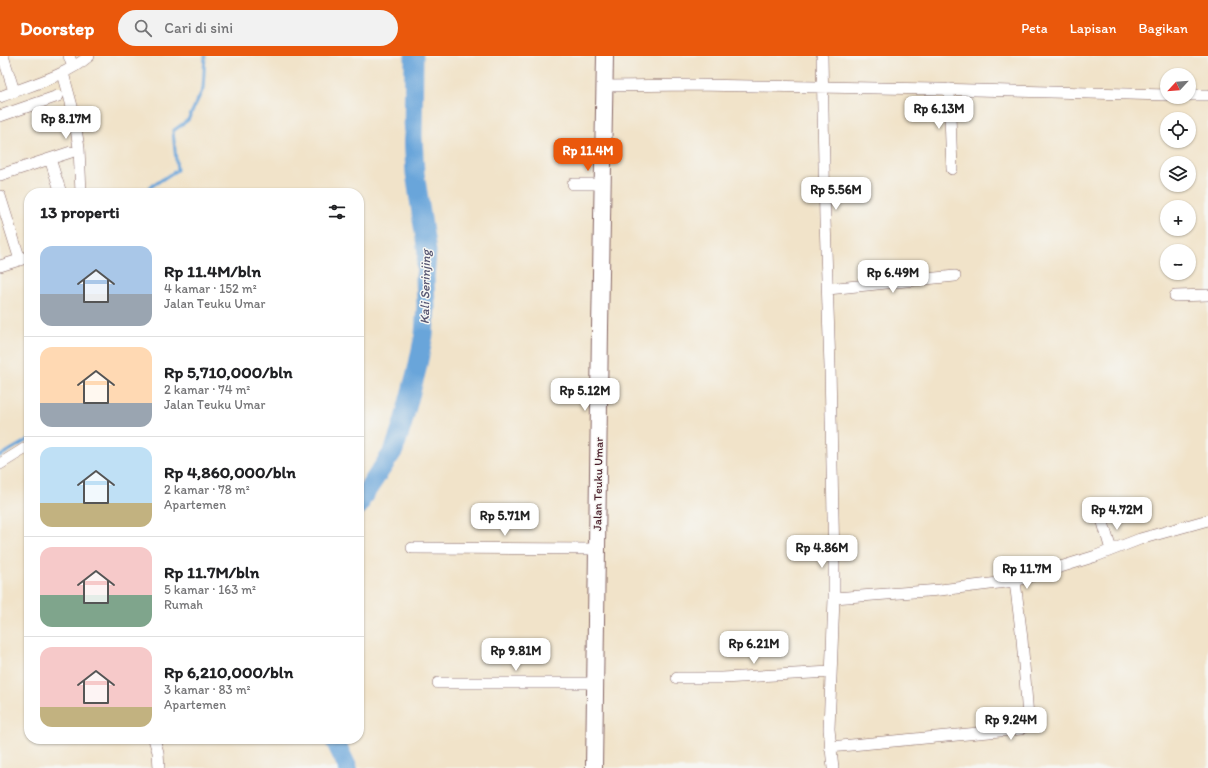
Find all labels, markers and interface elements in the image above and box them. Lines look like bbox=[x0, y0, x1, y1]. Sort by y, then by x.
search box bbox=[118, 10, 398, 46]
text: Doorstep bbox=[20, 17, 94, 40]
icon: search bbox=[132, 17, 154, 39]
text: Cari di sini bbox=[164, 19, 233, 37]
text: Peta bbox=[1021, 20, 1048, 37]
text: Lapisan bbox=[1070, 20, 1117, 37]
text: Bagikan bbox=[1139, 20, 1188, 37]
north arrow bbox=[1160, 68, 1196, 104]
map controls bbox=[1160, 68, 1196, 280]
pin: Rp 6.13M bbox=[898, 96, 980, 130]
text: Rp 6.13M bbox=[913, 101, 965, 116]
pin: Rp 8.17M bbox=[25, 106, 107, 140]
text: Rp 8.17M bbox=[41, 111, 91, 126]
button: locate bbox=[1160, 112, 1196, 148]
pin: Rp 11.4M bbox=[547, 138, 629, 172]
text: Rp 11.4M bbox=[563, 143, 613, 158]
button: layers bbox=[1160, 156, 1196, 192]
pin: Rp 5.56M bbox=[795, 177, 877, 211]
text: Rp 5.56M bbox=[810, 182, 862, 197]
button: + bbox=[1160, 200, 1196, 236]
icon: filters bbox=[326, 201, 348, 223]
text: 13 properti bbox=[40, 202, 120, 222]
button: − bbox=[1160, 244, 1196, 280]
water label: Kali Serinjing bbox=[417, 247, 433, 324]
pin: Rp 6.49M bbox=[852, 260, 934, 294]
text: Rp 11.4M/bln bbox=[164, 261, 261, 281]
icon: home bbox=[72, 262, 120, 310]
text: Rp 6.49M bbox=[867, 265, 919, 280]
text: 4 kamar · 152 m² bbox=[164, 281, 257, 296]
text: Jalan Teuku Umar bbox=[164, 296, 265, 311]
text: Rp 5,710,000/bln bbox=[164, 362, 293, 382]
icon: home bbox=[72, 363, 120, 411]
pin: Rp 5.12M bbox=[544, 378, 626, 412]
text: 2 kamar · 74 m² bbox=[164, 382, 250, 397]
text: Rp 5.12M bbox=[560, 383, 610, 398]
text: Jalan Teuku Umar bbox=[164, 397, 265, 412]
street label: Jalan Teuku Umar bbox=[590, 437, 606, 531]
text: Rp 4,860,000/bln bbox=[164, 462, 296, 482]
icon: home bbox=[72, 463, 120, 511]
text: 2 kamar · 78 m² bbox=[164, 482, 250, 497]
text: Apartemen bbox=[164, 497, 226, 512]
pin: Rp 4.72M bbox=[1076, 497, 1158, 531]
text: Rp 4.72M bbox=[1091, 502, 1143, 517]
pin: Rp 5.71M bbox=[464, 503, 546, 537]
text: Rp 5.71M bbox=[480, 508, 530, 523]
pin: Rp 4.86M bbox=[781, 535, 863, 569]
text: Rp 4.86M bbox=[796, 540, 848, 555]
pin: Rp 11.7M bbox=[986, 556, 1068, 590]
text: Rp 11.7M bbox=[1002, 561, 1052, 576]
text: Rp 11.7M/bln bbox=[164, 562, 259, 582]
icon: home bbox=[72, 563, 120, 611]
text: 5 kamar · 163 m² bbox=[164, 582, 256, 597]
text: Rumah bbox=[164, 597, 203, 612]
pin: Rp 6.21M bbox=[713, 631, 795, 665]
text: Rp 6.21M bbox=[729, 636, 779, 651]
pin: Rp 9.81M bbox=[475, 638, 557, 672]
text: Rp 9.81M bbox=[490, 643, 542, 658]
text: Rp 6,210,000/bln bbox=[164, 662, 293, 682]
icon: home bbox=[72, 663, 120, 711]
text: 3 kamar · 83 m² bbox=[164, 682, 251, 697]
text: Apartemen bbox=[164, 697, 226, 712]
pin: Rp 9.24M bbox=[970, 707, 1052, 741]
text: Rp 9.24M bbox=[985, 712, 1037, 727]

